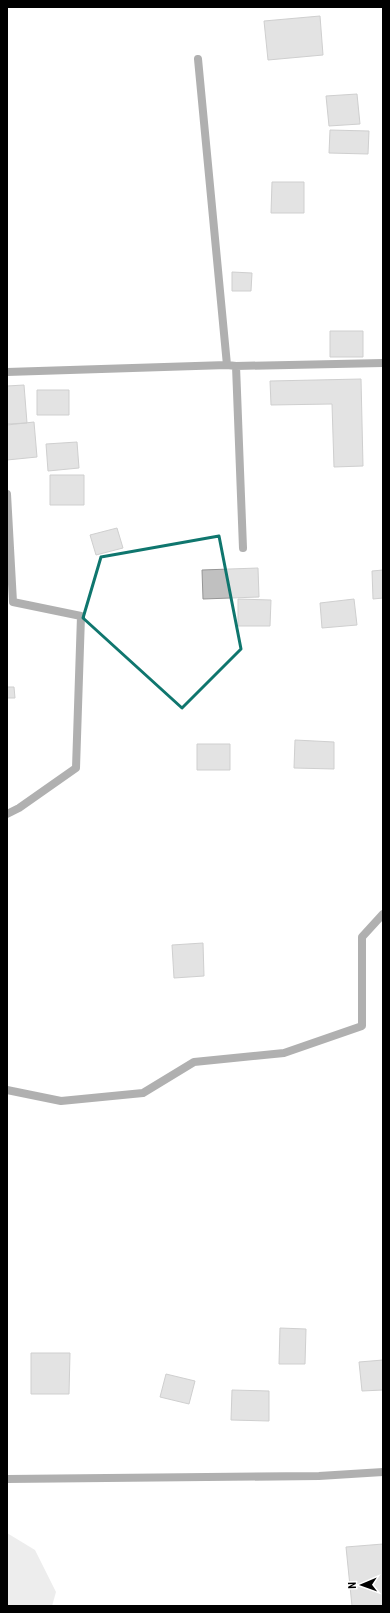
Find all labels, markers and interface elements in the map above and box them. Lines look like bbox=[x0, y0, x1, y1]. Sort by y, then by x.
north arrow bbox=[342, 1565, 382, 1605]
text: N bbox=[346, 1581, 359, 1589]

